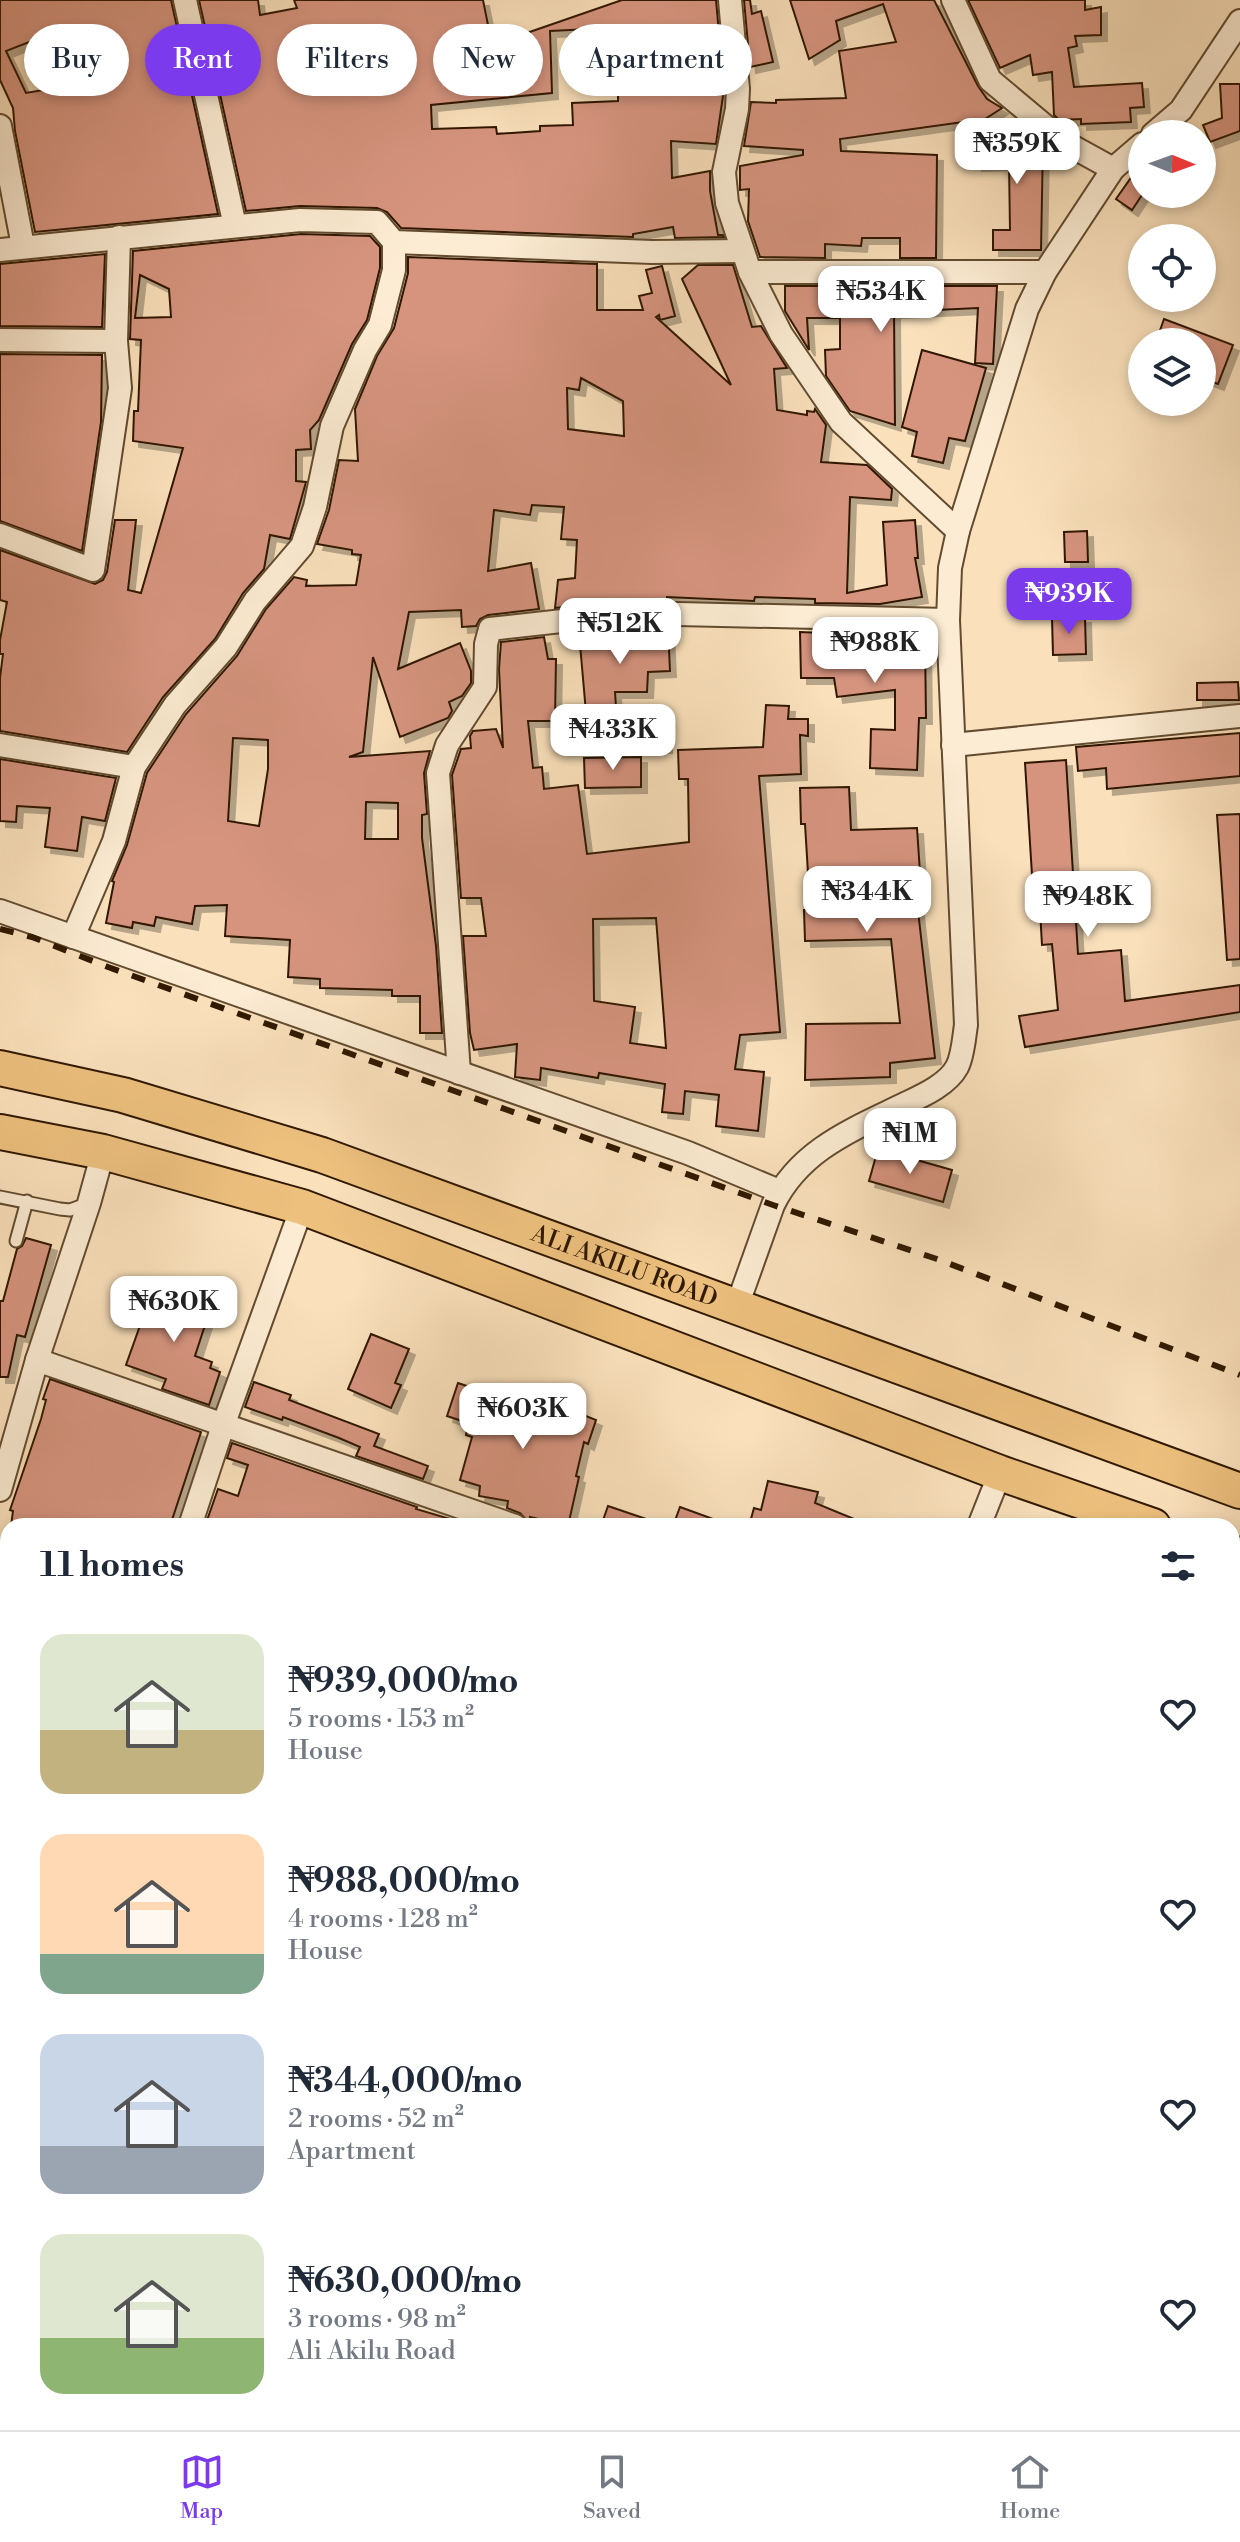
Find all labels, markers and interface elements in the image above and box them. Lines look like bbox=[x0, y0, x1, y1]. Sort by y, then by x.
chip: Buy bbox=[24, 24, 129, 96]
chip: Rent bbox=[145, 24, 261, 96]
chip: Filters bbox=[277, 24, 417, 96]
chip: New bbox=[433, 24, 543, 96]
chip: Apartment bbox=[559, 24, 752, 96]
pin: ₦359K bbox=[961, 118, 1073, 186]
north arrow bbox=[1128, 120, 1216, 208]
map controls bbox=[1128, 120, 1216, 416]
text: ₦359K bbox=[973, 128, 1061, 160]
button: locate bbox=[1128, 224, 1216, 312]
pin: ₦534K bbox=[825, 266, 937, 334]
text: ₦534K bbox=[836, 276, 926, 308]
button: layers bbox=[1128, 328, 1216, 416]
pin: ₦939K bbox=[1013, 568, 1125, 636]
text: ₦939K bbox=[1025, 578, 1113, 610]
pin: ₦512K bbox=[564, 598, 676, 666]
text: ₦512K bbox=[577, 608, 663, 640]
pin: ₦988K bbox=[819, 617, 931, 685]
text: ₦988K bbox=[830, 627, 920, 659]
pin: ₦433K bbox=[557, 704, 669, 772]
text: ₦433K bbox=[568, 714, 658, 746]
pin: ₦344K bbox=[811, 866, 923, 934]
pin: ₦948K bbox=[1032, 871, 1144, 939]
text: ₦344K bbox=[821, 876, 913, 908]
text: ₦948K bbox=[1043, 881, 1133, 913]
pin: ₦1M bbox=[871, 1108, 949, 1176]
text: ₦1M bbox=[882, 1118, 938, 1150]
street label: ALI AKILU ROAD bbox=[526, 1219, 722, 1315]
pin: ₦630K bbox=[118, 1276, 230, 1344]
text: ₦630K bbox=[128, 1286, 220, 1318]
pin: ₦603K bbox=[467, 1383, 579, 1451]
text: ₦603K bbox=[477, 1393, 569, 1425]
icon: filters bbox=[1156, 1544, 1200, 1588]
text: 11 homes bbox=[40, 1545, 184, 1587]
text: ₦939,000/mo bbox=[288, 1661, 519, 1703]
icon: home bbox=[104, 1666, 200, 1762]
icon: heart bbox=[1156, 1692, 1200, 1736]
text: 5 rooms · 153 m² bbox=[288, 1703, 474, 1735]
text: House bbox=[288, 1735, 363, 1767]
text: ₦988,000/mo bbox=[288, 1861, 520, 1903]
icon: home bbox=[104, 1866, 200, 1962]
icon: heart bbox=[1156, 1892, 1200, 1936]
text: 4 rooms · 128 m² bbox=[288, 1903, 478, 1935]
text: House bbox=[288, 1935, 363, 1967]
text: ₦344,000/mo bbox=[288, 2061, 522, 2103]
icon: home bbox=[104, 2066, 200, 2162]
icon: heart bbox=[1156, 2092, 1200, 2136]
text: 2 rooms · 52 m² bbox=[288, 2103, 464, 2135]
text: Apartment bbox=[288, 2135, 416, 2167]
text: ₦630,000/mo bbox=[288, 2261, 522, 2303]
icon: home bbox=[104, 2266, 200, 2362]
icon: heart bbox=[1156, 2292, 1200, 2336]
text: 3 rooms · 98 m² bbox=[288, 2303, 466, 2335]
text: Ali Akilu Road bbox=[288, 2335, 456, 2367]
tab: Map bbox=[180, 2450, 224, 2525]
tab: Saved bbox=[583, 2450, 641, 2525]
tab: Home bbox=[1000, 2450, 1060, 2525]

